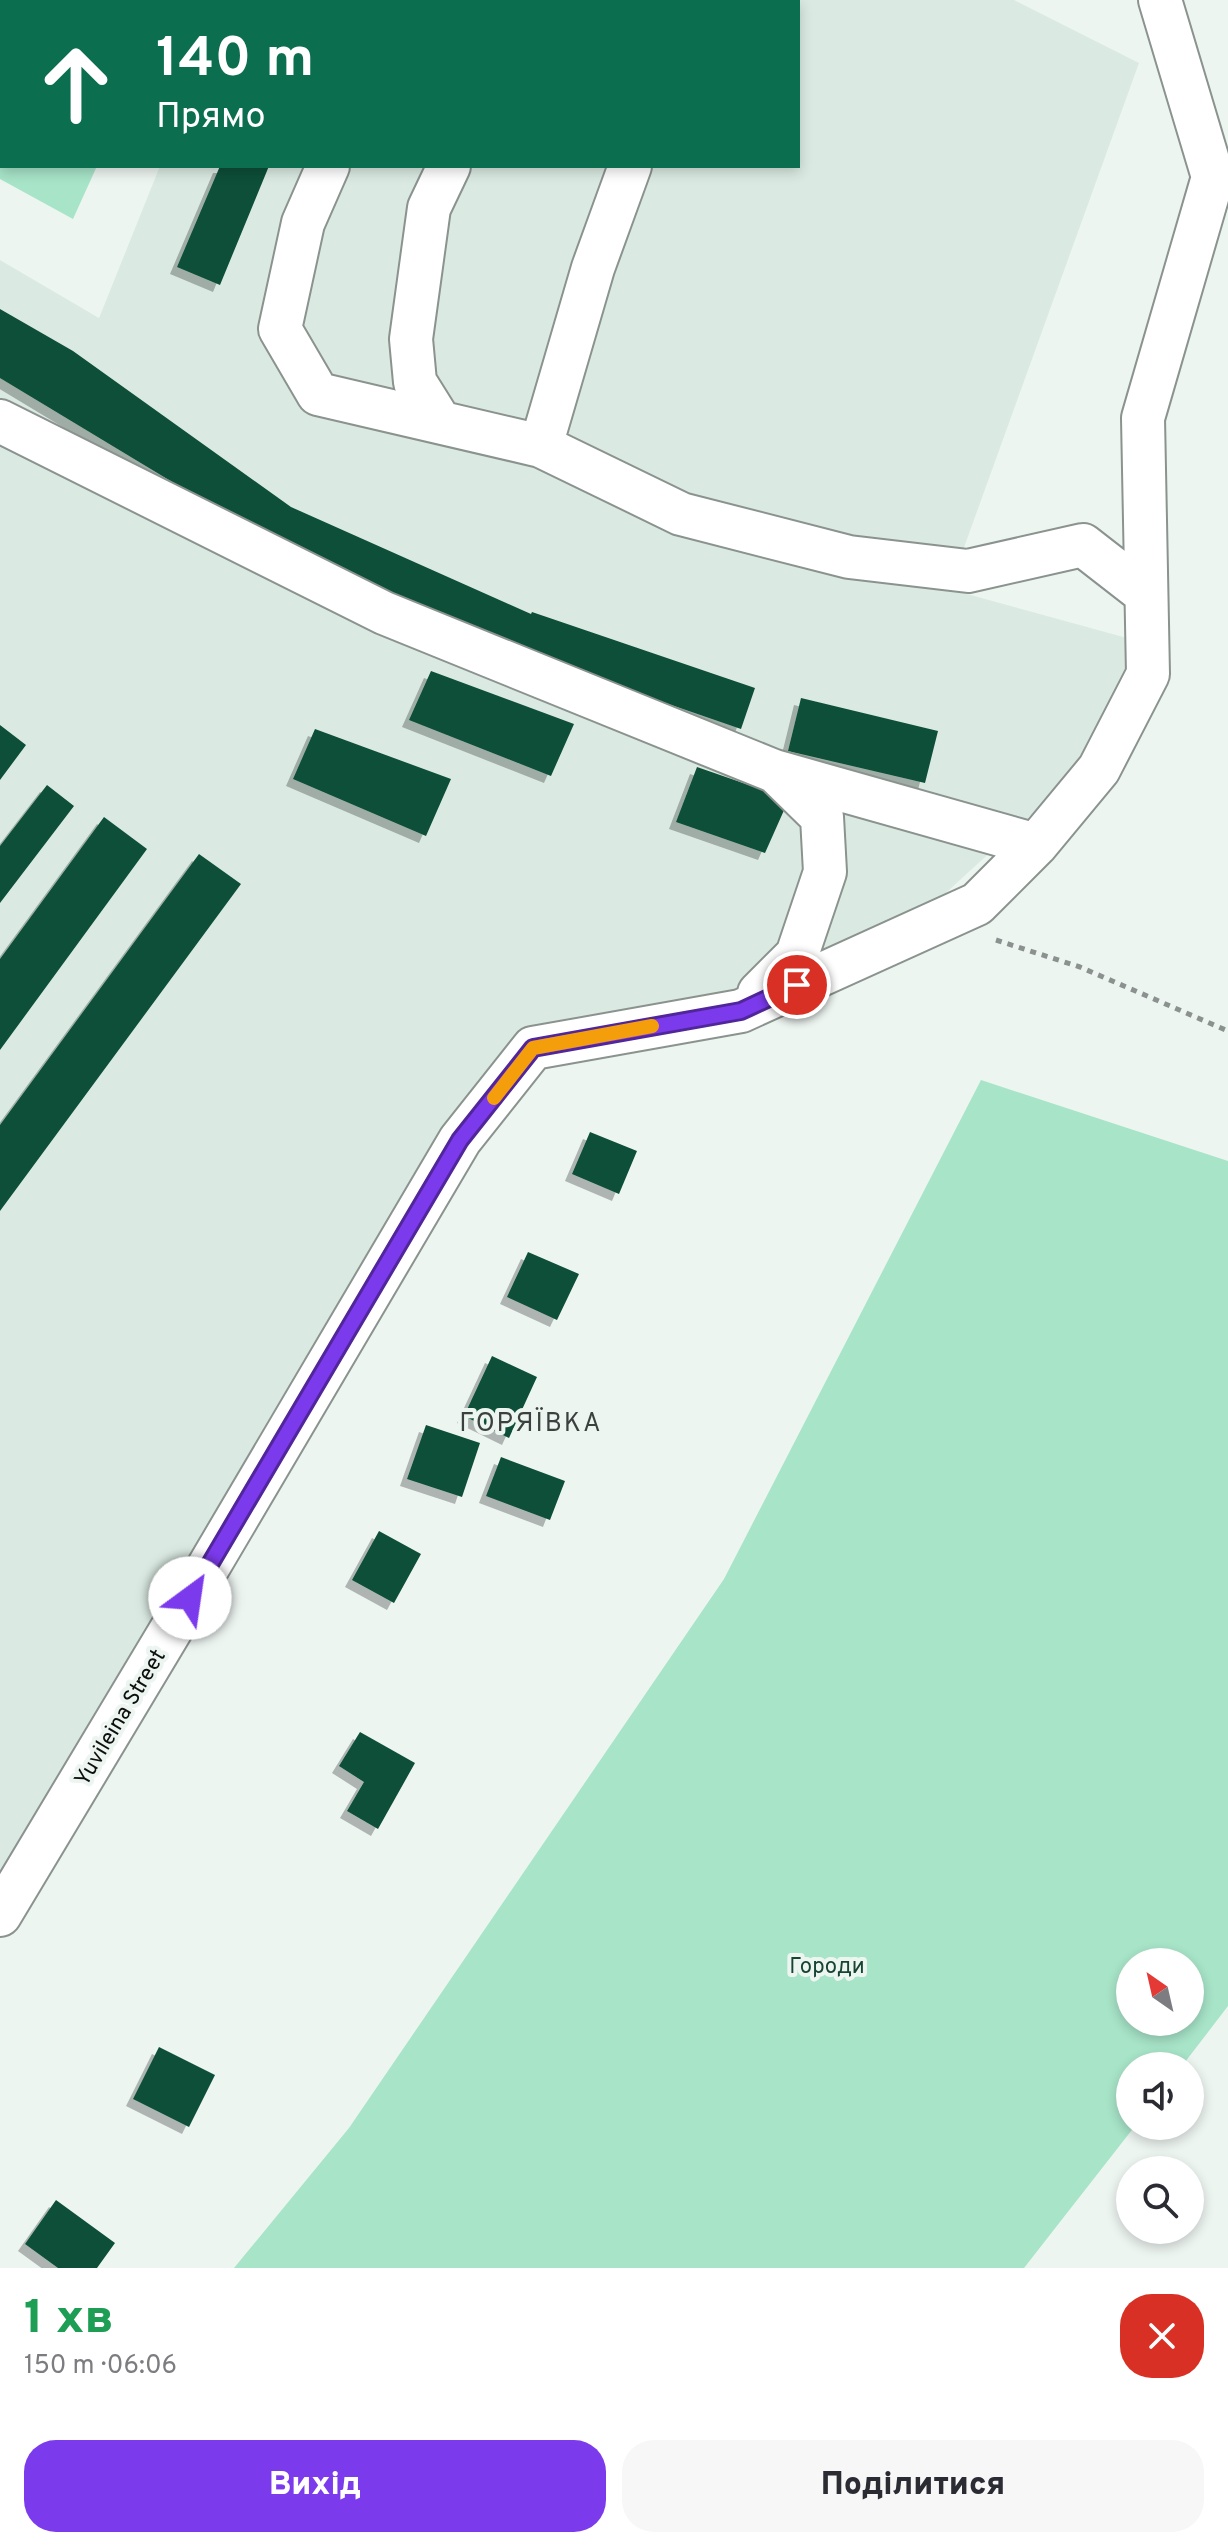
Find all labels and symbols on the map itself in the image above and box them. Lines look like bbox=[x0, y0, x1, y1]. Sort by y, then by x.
pin bbox=[763, 951, 831, 1019]
district label: ГОРЯЇВКА bbox=[459, 1407, 603, 1441]
position arrow bbox=[148, 1556, 232, 1640]
street label: Yuvileina Street bbox=[70, 1645, 173, 1792]
north arrow bbox=[1116, 1948, 1204, 2036]
park label: Городи bbox=[789, 1954, 865, 1981]

